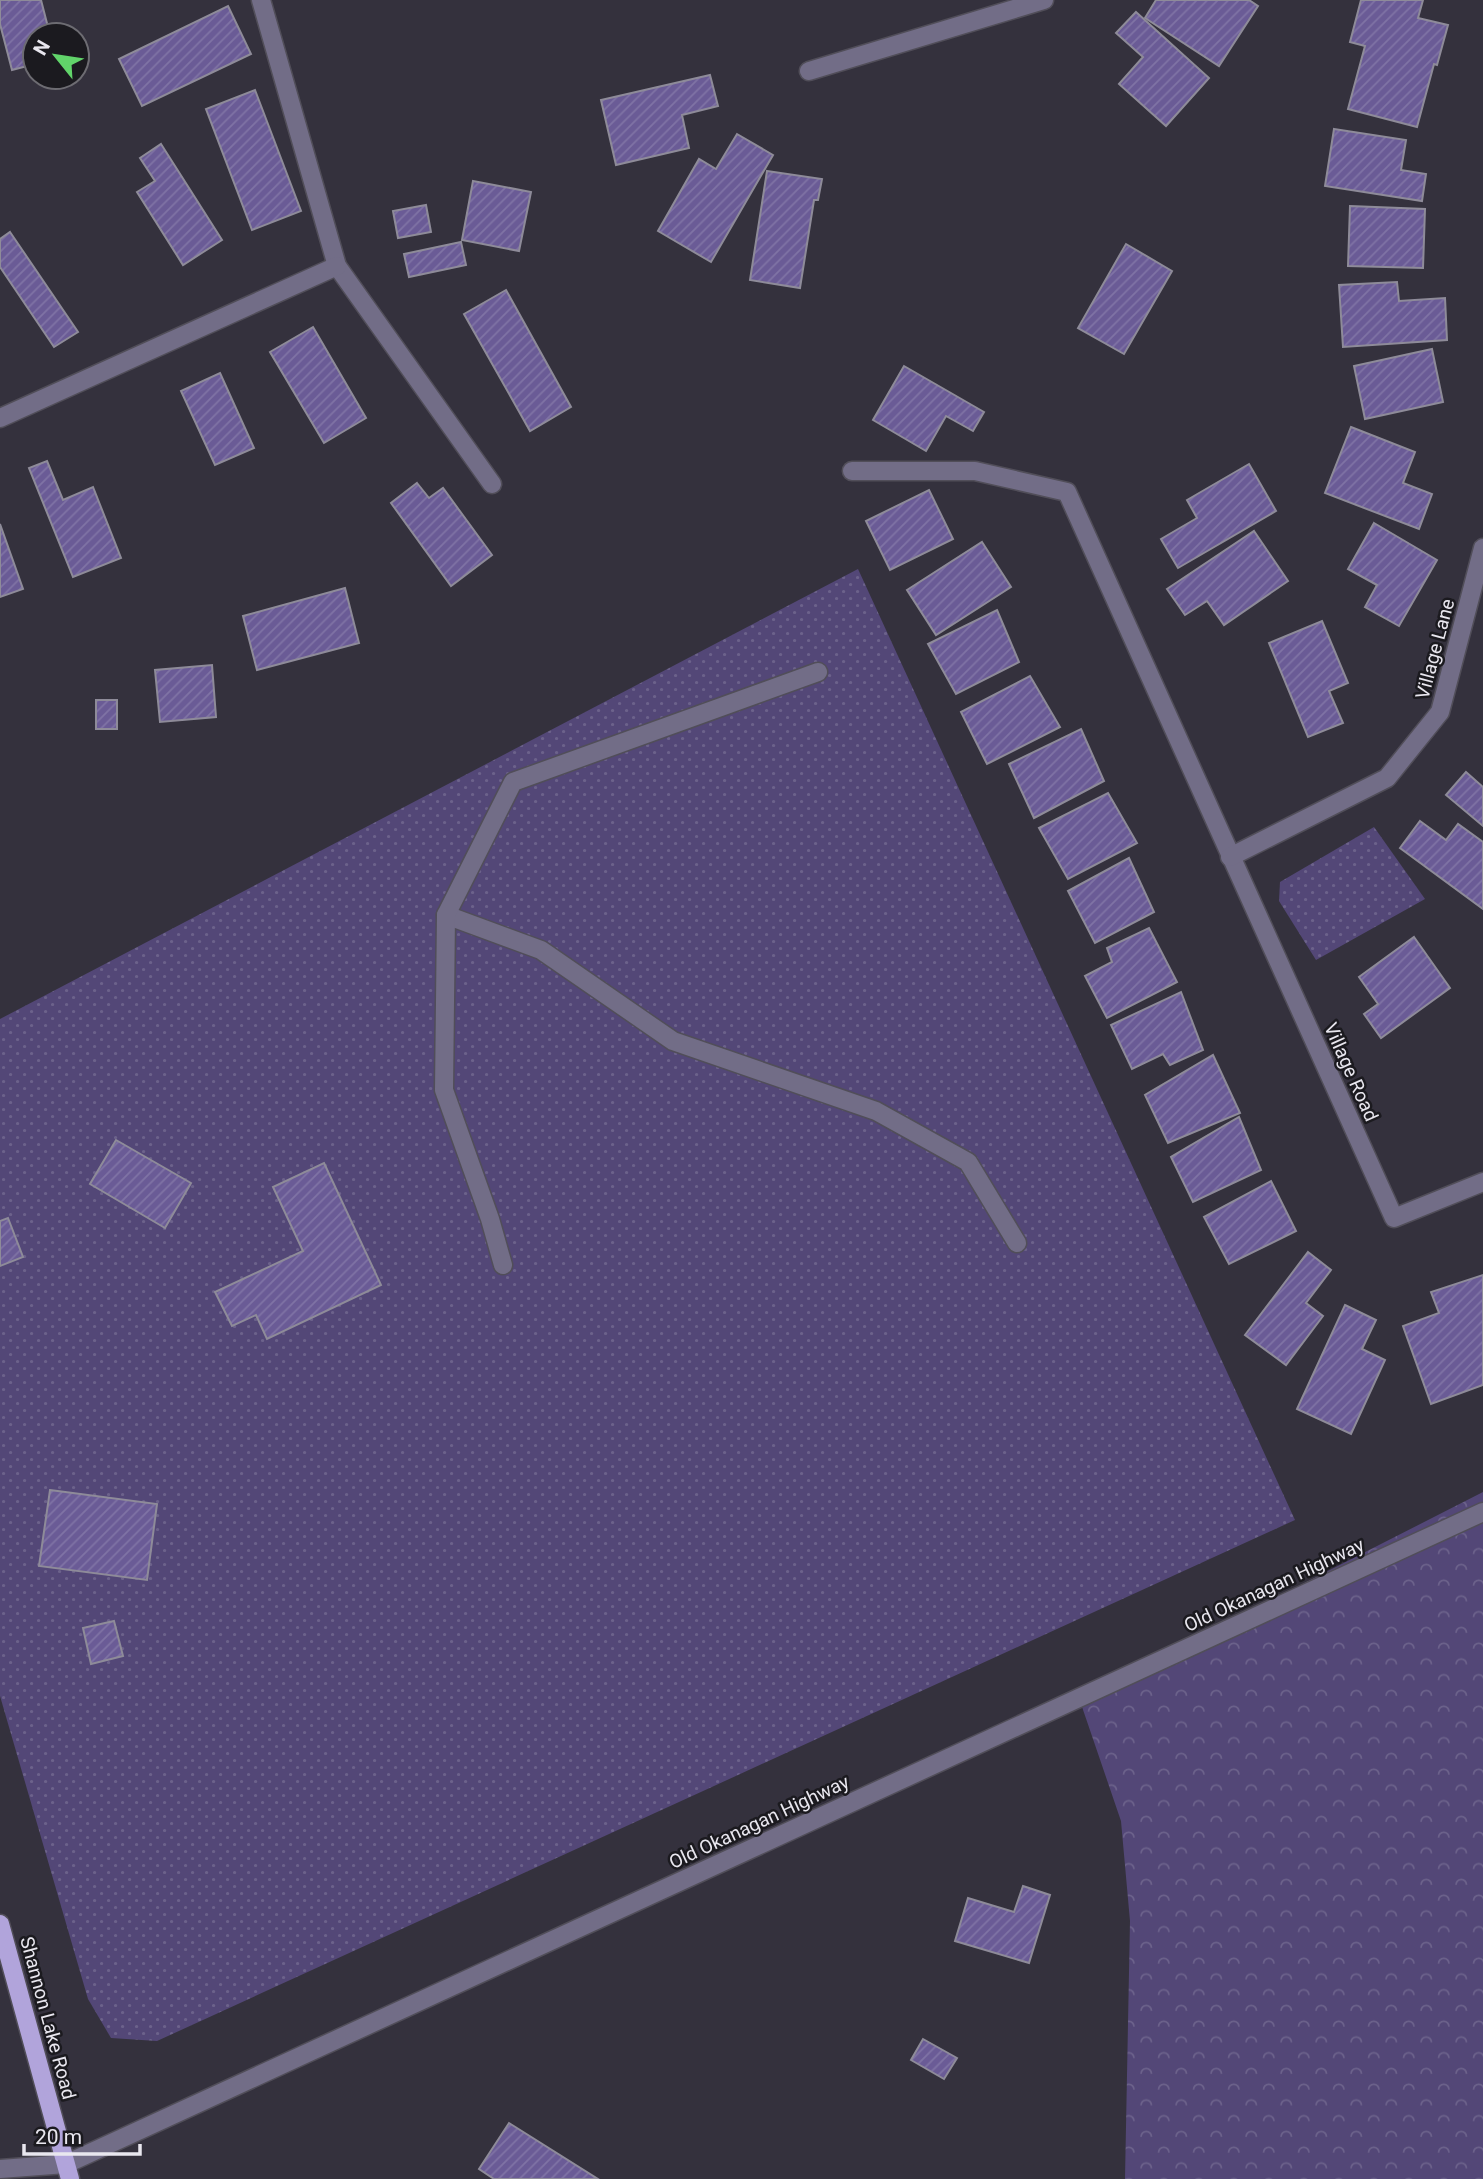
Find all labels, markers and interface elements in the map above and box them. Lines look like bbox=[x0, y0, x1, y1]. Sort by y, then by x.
north arrow bbox=[21, 21, 91, 91]
text: N bbox=[28, 36, 55, 59]
street label: Village Lane bbox=[1411, 596, 1459, 702]
street label: Village Road bbox=[1319, 1019, 1383, 1125]
street label: Old Okanagan Highway bbox=[1180, 1533, 1368, 1637]
street label: Old Okanagan Highway bbox=[665, 1770, 853, 1874]
street label: Shannon Lake Road bbox=[15, 1934, 81, 2102]
scale bar bbox=[24, 2112, 140, 2156]
text: 20 m bbox=[35, 2125, 82, 2149]

